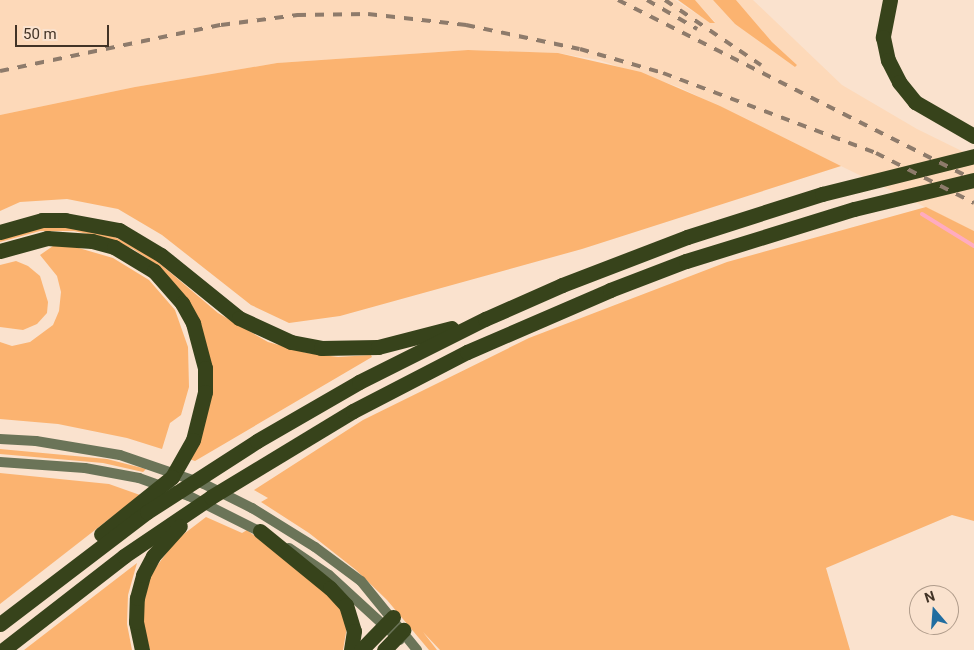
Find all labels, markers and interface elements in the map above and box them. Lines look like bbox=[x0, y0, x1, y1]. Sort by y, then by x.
scale bar bbox=[18, 15, 111, 47]
text: 50 m bbox=[23, 25, 57, 43]
north arrow bbox=[909, 585, 959, 635]
text: N bbox=[922, 588, 937, 606]

